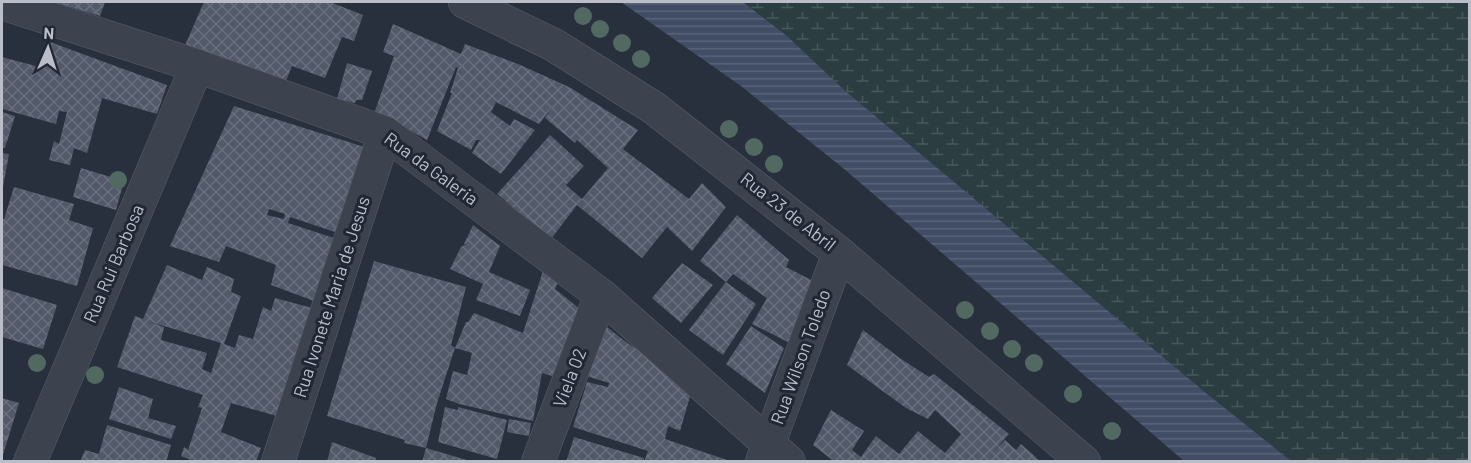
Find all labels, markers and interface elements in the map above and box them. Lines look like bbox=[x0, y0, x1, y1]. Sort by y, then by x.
north arrow bbox=[18, 18, 78, 78]
text: N bbox=[43, 23, 55, 42]
street label: Rua da Galeria bbox=[381, 127, 483, 210]
street label: Rua 23 de Abril bbox=[737, 167, 841, 255]
street label: Rua Ivonete Maria de Jesus bbox=[288, 193, 374, 400]
street label: Rua Rui Barbosa bbox=[78, 201, 148, 326]
street label: Rua Wilson Toledo bbox=[765, 286, 835, 427]
street label: Viela 02 bbox=[548, 345, 590, 410]

